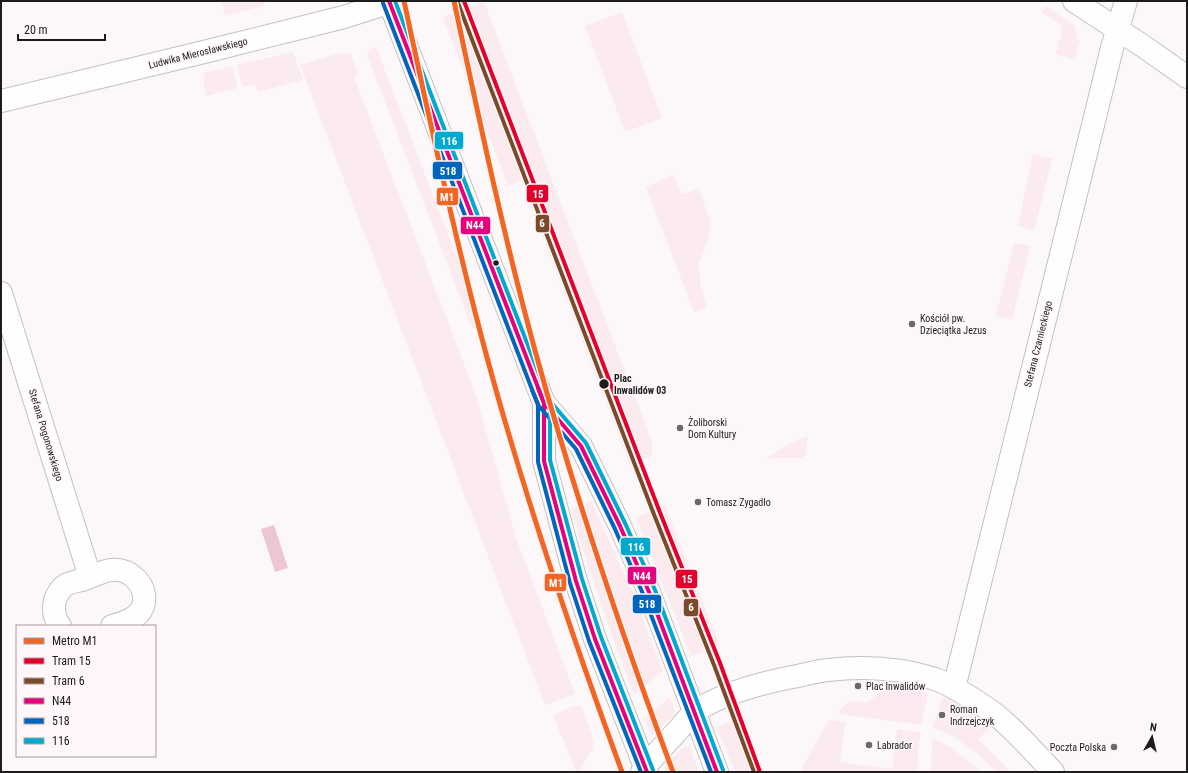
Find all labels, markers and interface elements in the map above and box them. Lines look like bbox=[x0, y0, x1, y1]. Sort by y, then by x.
scale bar bbox=[18, 16, 105, 42]
text: 20 m bbox=[24, 23, 48, 37]
street label: Ludwika Mierosławskiego bbox=[147, 35, 249, 71]
line badge: 116 bbox=[434, 131, 464, 150]
text: 116 bbox=[441, 135, 458, 148]
line badge: 518 bbox=[432, 161, 463, 180]
text: 518 bbox=[440, 165, 457, 178]
line badge: 15 bbox=[526, 184, 549, 203]
line badge: M1 bbox=[436, 187, 459, 206]
text: 15 bbox=[532, 188, 544, 201]
text: M1 bbox=[440, 191, 454, 204]
line badge: 6 bbox=[535, 214, 550, 233]
line badge: N44 bbox=[460, 216, 491, 235]
text: 6 bbox=[539, 217, 545, 230]
text: N44 bbox=[466, 219, 484, 232]
unlabelled marker bbox=[491, 258, 501, 268]
street label: Stefana Czarnieckiego bbox=[1022, 300, 1054, 388]
place label: Kościół pw. Dzieciątka Jezus bbox=[920, 313, 987, 336]
marker: Kościół pw. Dzieciątka Jezus bbox=[907, 319, 917, 329]
place label: Plac Inwalidów 03 bbox=[614, 373, 666, 396]
marker: Plac Inwalidów 03 bbox=[597, 377, 611, 391]
street label: Stefana Pogonowskiego bbox=[27, 388, 65, 482]
place label: Żoliborski Dom Kultury bbox=[688, 416, 736, 440]
marker: Żoliborski Dom Kultury bbox=[675, 423, 685, 433]
marker: Tomasz Zygadło bbox=[693, 497, 703, 507]
place label: Tomasz Zygadło bbox=[706, 497, 771, 508]
line badge: 116 bbox=[620, 537, 651, 556]
text: 116 bbox=[628, 541, 645, 554]
line badge: N44 bbox=[627, 566, 657, 585]
line badge: 15 bbox=[675, 569, 698, 589]
text: N44 bbox=[633, 570, 651, 583]
line badge: M1 bbox=[544, 573, 567, 592]
text: 15 bbox=[681, 573, 693, 586]
text: M1 bbox=[549, 577, 563, 590]
line badge: 518 bbox=[632, 594, 662, 614]
text: 518 bbox=[639, 598, 656, 611]
line badge: 6 bbox=[683, 598, 699, 617]
text: 6 bbox=[688, 601, 694, 614]
legend bbox=[16, 625, 156, 757]
text: Metro M1 bbox=[52, 634, 98, 648]
text: Tram 15 bbox=[52, 654, 91, 668]
text: Tram 6 bbox=[52, 674, 85, 688]
marker: Plac Inwalidów bbox=[853, 681, 863, 691]
place label: Plac Inwalidów bbox=[866, 681, 926, 692]
text: N44 bbox=[52, 694, 71, 708]
place label: Roman Indrzejczyk bbox=[950, 704, 995, 727]
marker: Roman Indrzejczyk bbox=[937, 710, 947, 720]
text: 518 bbox=[52, 714, 70, 728]
north arrow bbox=[1132, 717, 1172, 757]
text: N bbox=[1149, 721, 1158, 735]
text: 116 bbox=[52, 734, 70, 748]
marker: Labrador bbox=[864, 740, 874, 750]
place label: Labrador bbox=[877, 740, 912, 751]
place label: Poczta Polska bbox=[1050, 742, 1106, 753]
marker: Poczta Polska bbox=[1109, 742, 1119, 752]

